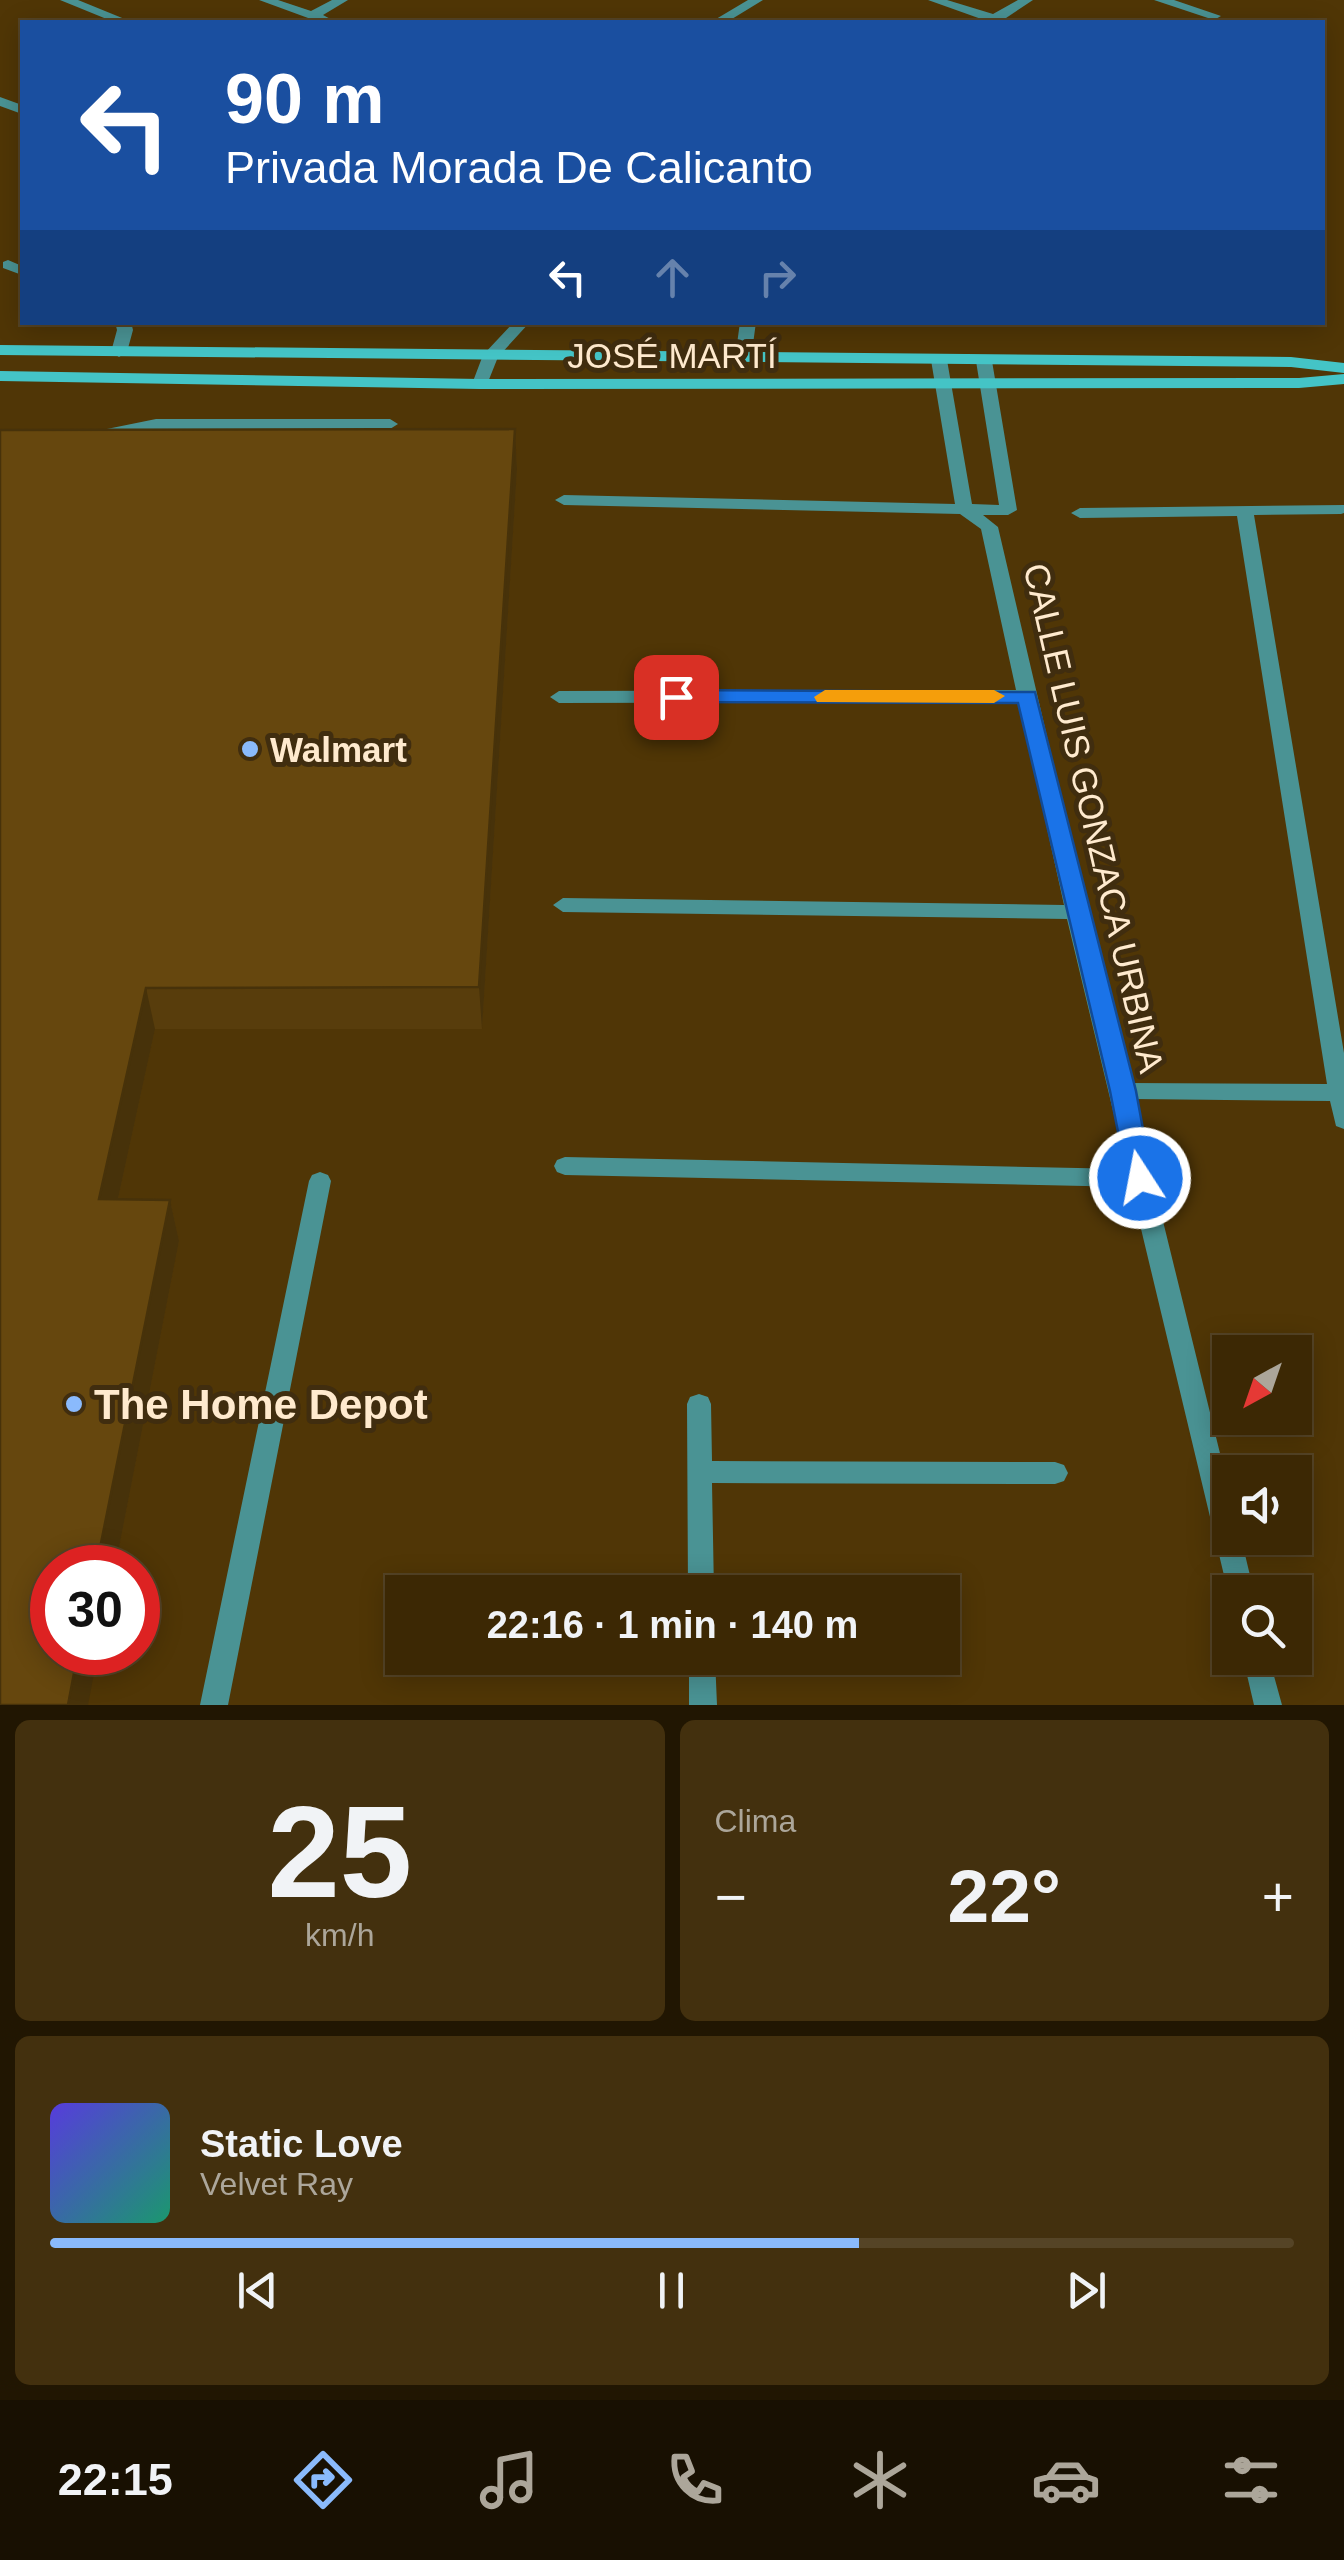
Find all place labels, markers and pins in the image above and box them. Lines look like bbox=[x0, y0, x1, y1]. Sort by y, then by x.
pin bbox=[634, 655, 719, 740]
place label: Walmart bbox=[270, 730, 407, 769]
marker: Walmart bbox=[239, 738, 261, 760]
place label: The Home Depot bbox=[94, 1381, 428, 1428]
marker: The Home Depot bbox=[63, 1393, 85, 1415]

